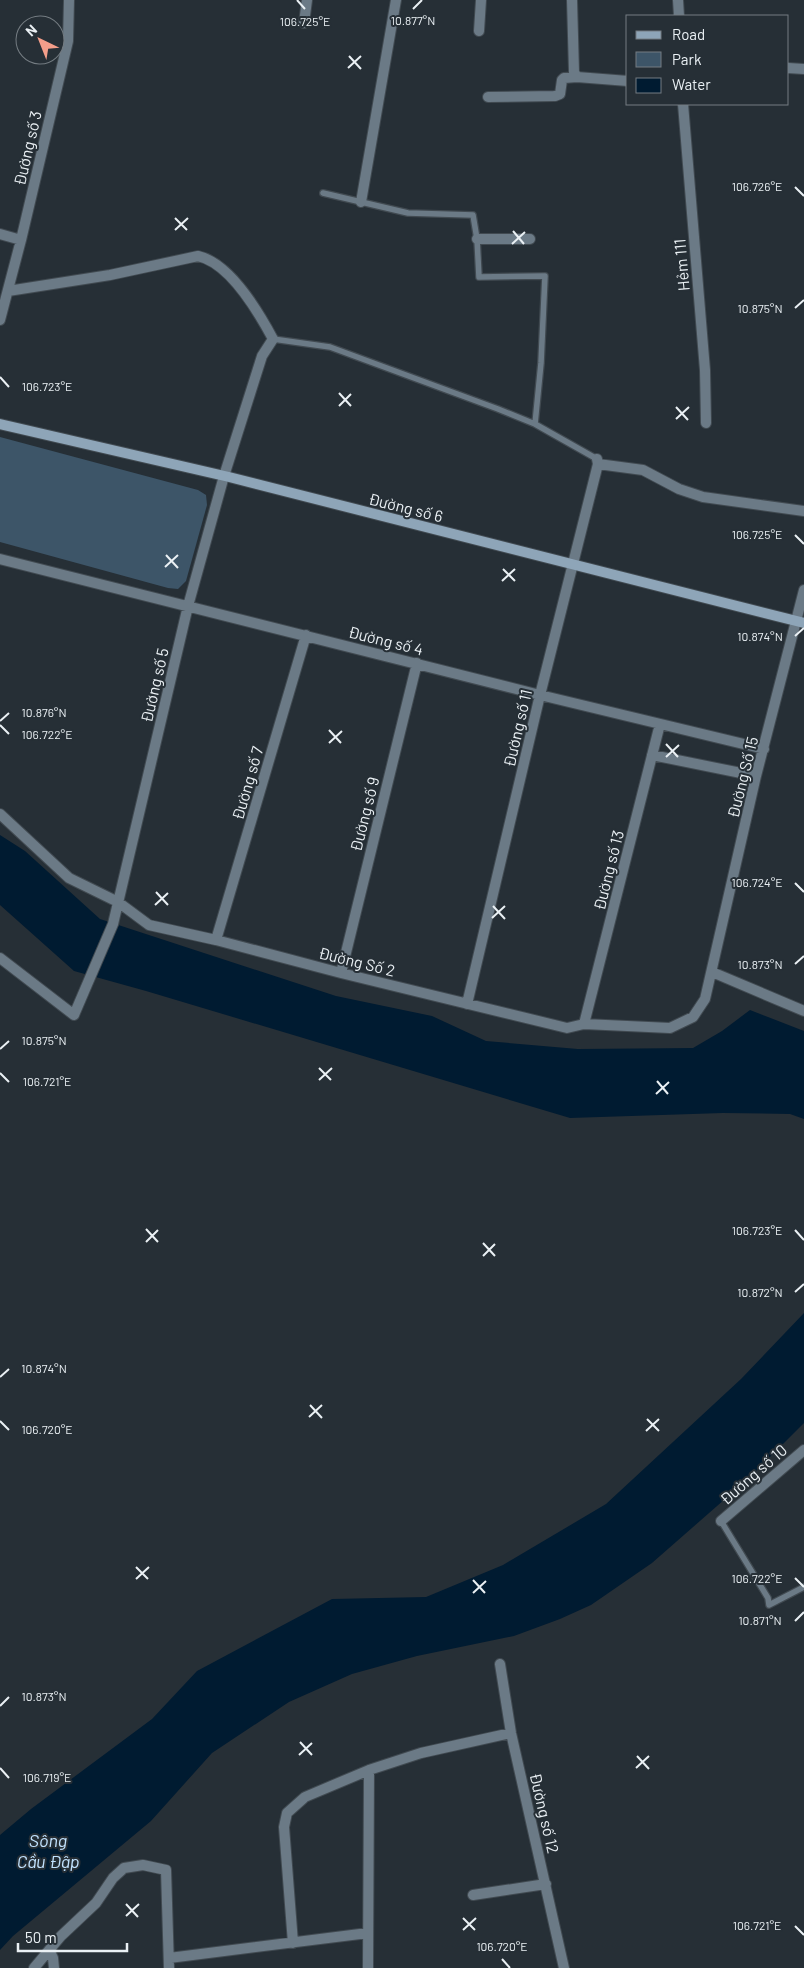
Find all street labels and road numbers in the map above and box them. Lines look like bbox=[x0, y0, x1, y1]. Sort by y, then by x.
street label: Đường số 3 bbox=[9, 109, 45, 187]
street label: Hẻm 111 bbox=[669, 238, 693, 292]
street label: Đường số 6 bbox=[367, 489, 445, 525]
street label: Đường số 4 bbox=[347, 622, 425, 658]
street label: Đường số 5 bbox=[136, 646, 172, 724]
street label: Đường số 11 bbox=[499, 687, 535, 769]
street label: Đường Số 15 bbox=[723, 734, 761, 820]
street label: Đường số 7 bbox=[227, 744, 267, 822]
street label: Đường số 9 bbox=[346, 775, 382, 853]
street label: Đường số 13 bbox=[589, 828, 627, 912]
street label: Đường Số 2 bbox=[317, 942, 397, 980]
street label: Đường số 10 bbox=[716, 1440, 790, 1508]
street label: Đường số 12 bbox=[527, 1771, 563, 1855]

